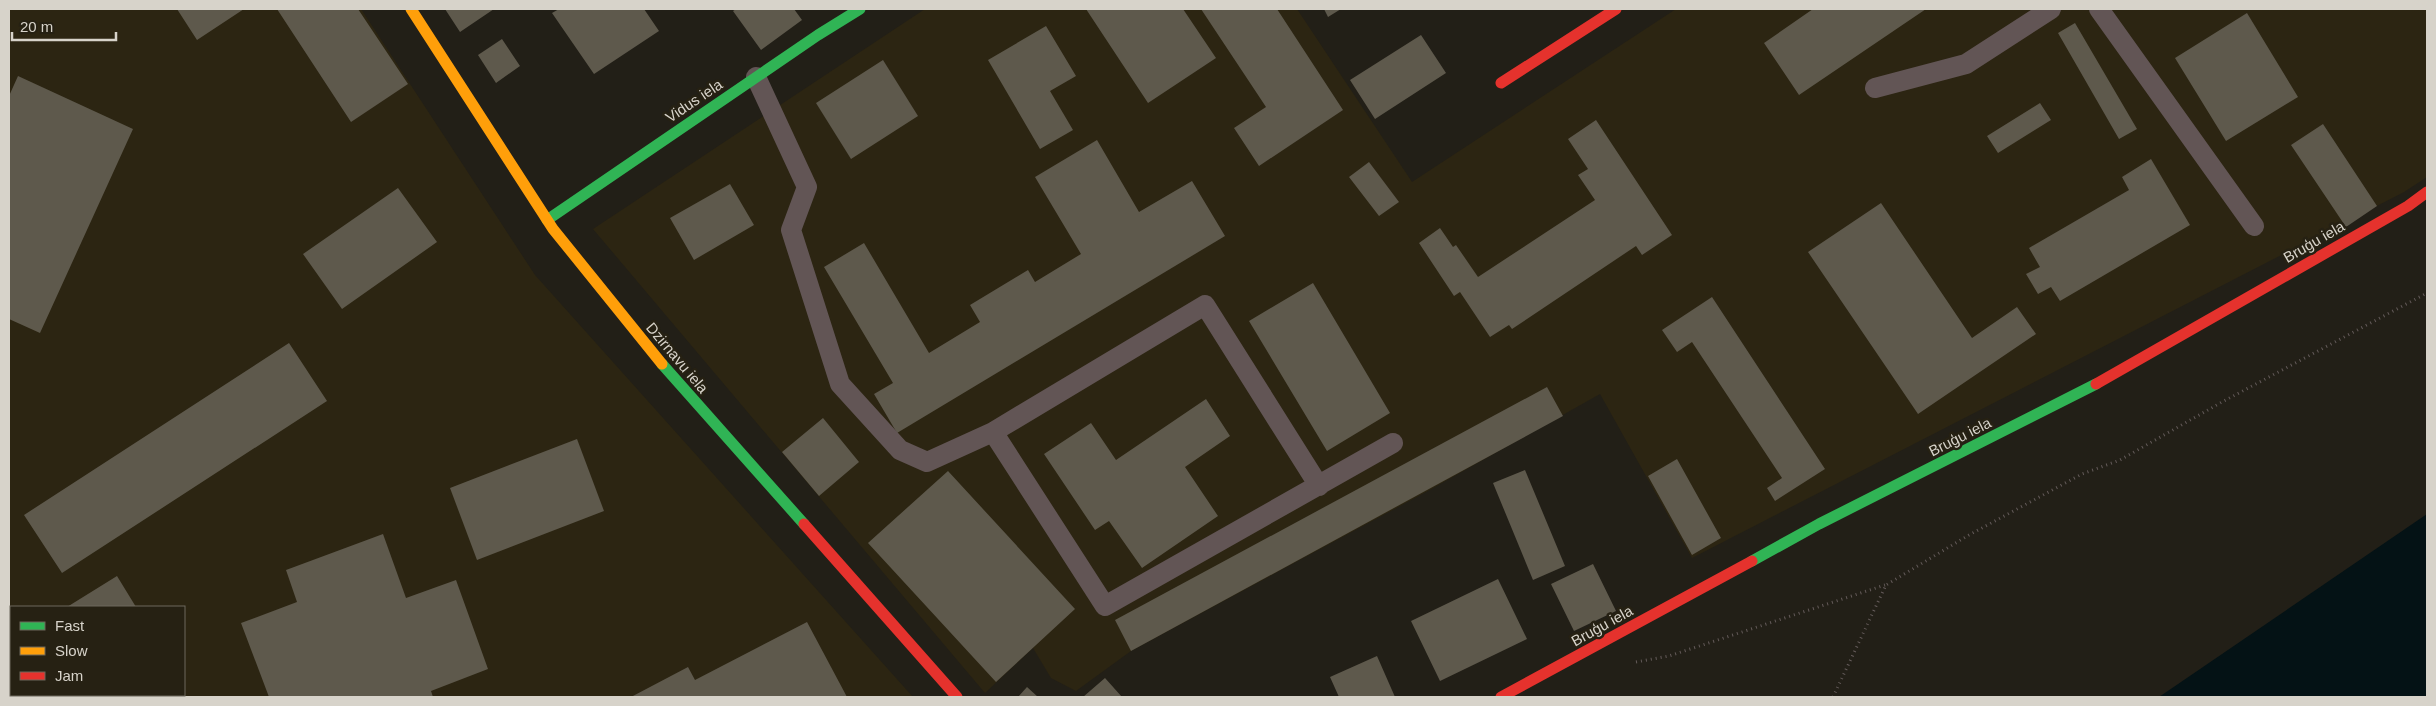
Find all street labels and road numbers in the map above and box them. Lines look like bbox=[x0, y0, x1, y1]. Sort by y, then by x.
street label: Vidus iela bbox=[662, 75, 726, 126]
street label: Bruģu iela bbox=[2280, 217, 2348, 266]
street label: Dzirnavu iela bbox=[643, 319, 712, 397]
street label: Bruģu iela bbox=[1926, 413, 1994, 459]
street label: Bruģu iela bbox=[1568, 601, 1636, 649]

